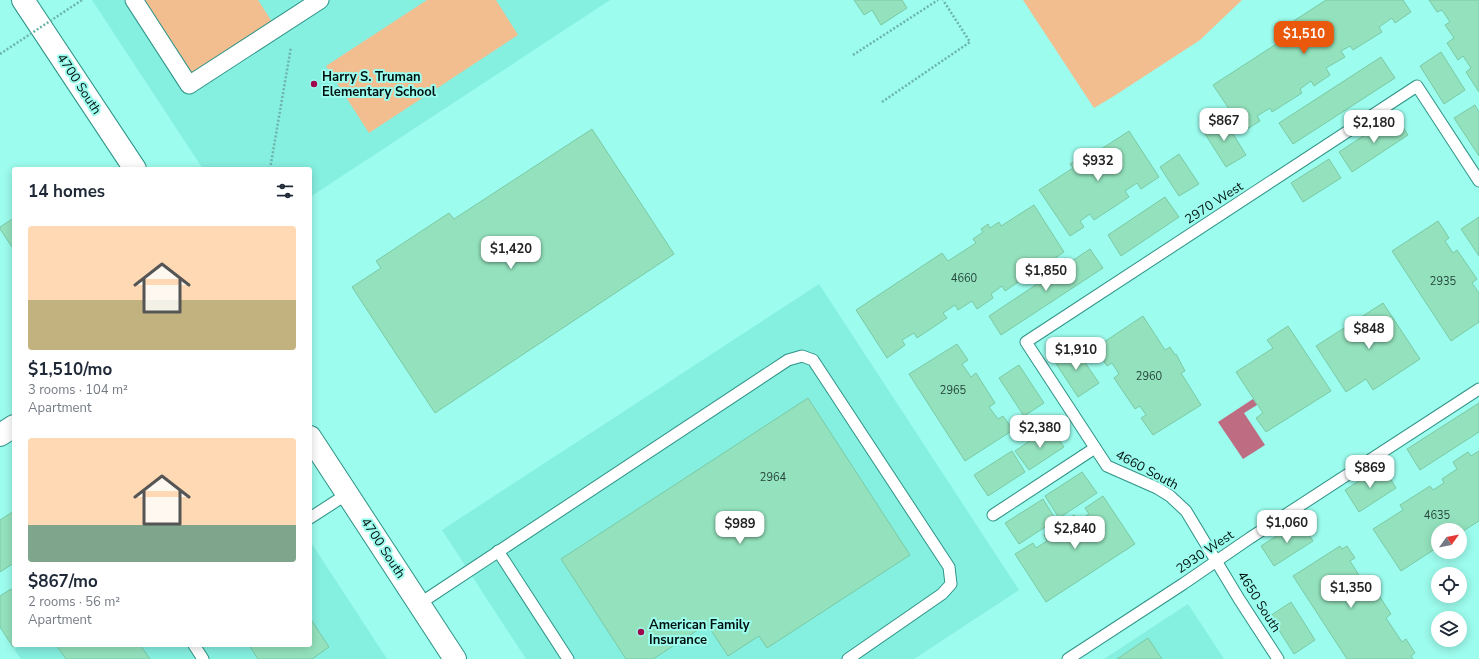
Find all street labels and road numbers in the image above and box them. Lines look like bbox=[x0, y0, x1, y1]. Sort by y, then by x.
street label: 4700 South bbox=[53, 50, 105, 118]
street label: 2970 West bbox=[1182, 177, 1247, 228]
street label: 4660 South bbox=[1112, 446, 1182, 494]
street label: 4700 South bbox=[357, 514, 409, 582]
street label: 2930 West bbox=[1173, 526, 1238, 578]
street label: 4650 South bbox=[1233, 568, 1285, 636]

